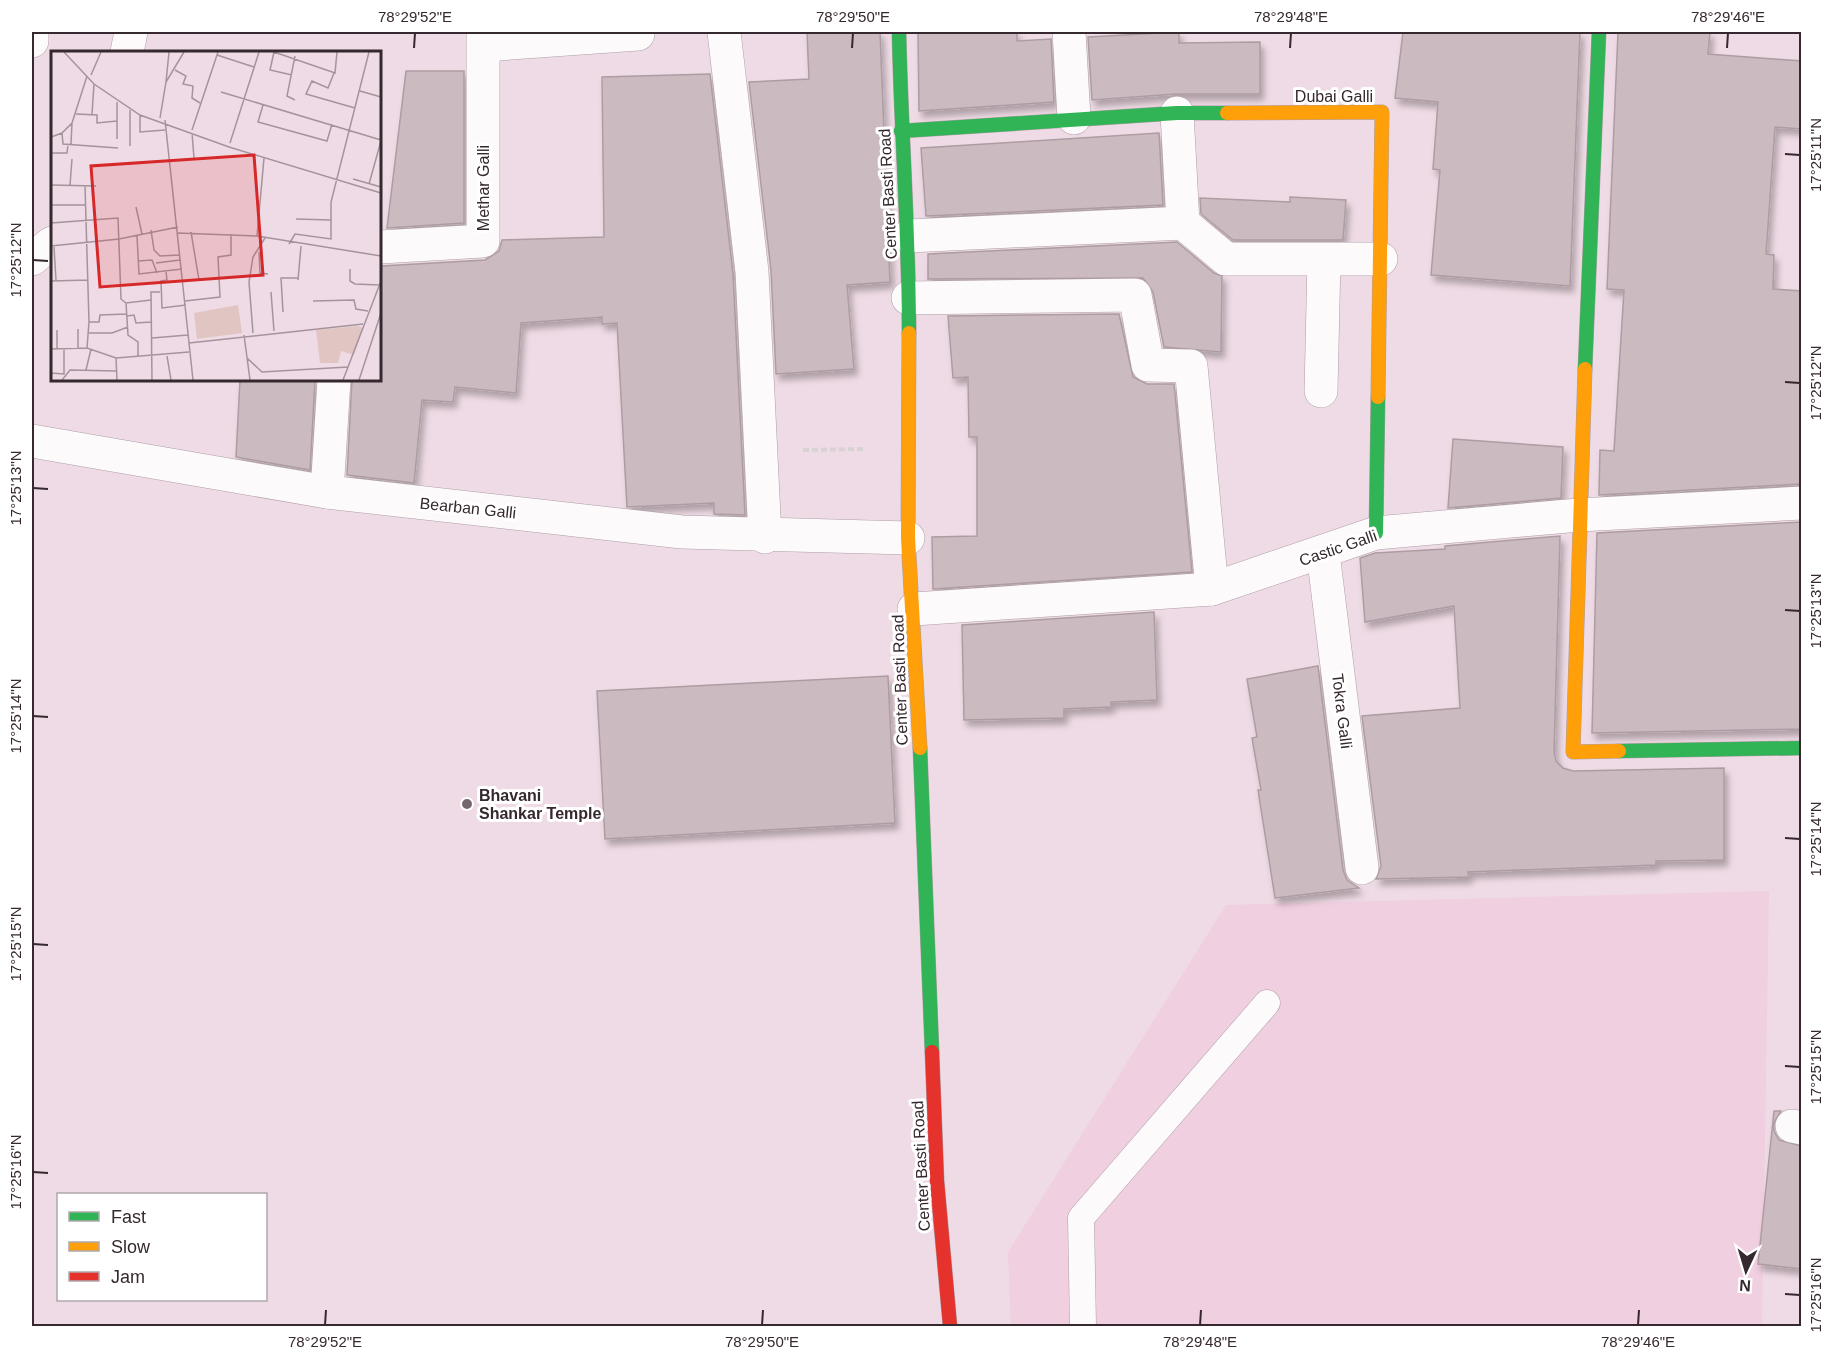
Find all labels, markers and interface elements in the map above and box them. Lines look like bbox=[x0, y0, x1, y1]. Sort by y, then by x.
text: 78°29'52"E bbox=[378, 8, 452, 25]
text: 78°29'50"E bbox=[816, 8, 890, 25]
text: 78°29'48"E bbox=[1254, 8, 1328, 25]
text: 78°29'46"E bbox=[1691, 8, 1765, 25]
inset map bbox=[51, 51, 381, 381]
street label: Dubai Galli bbox=[1295, 88, 1373, 105]
text: 17°25'11"N bbox=[1807, 118, 1824, 192]
street label: Center Basti Road bbox=[876, 128, 900, 260]
street label: Methar Galli bbox=[475, 145, 492, 231]
text: 17°25'12"N bbox=[7, 222, 24, 298]
text: 17°25'12"N bbox=[1807, 345, 1824, 421]
text: 17°25'13"N bbox=[7, 450, 24, 526]
street label: Bearban Galli bbox=[419, 494, 517, 522]
street label: Castic Galli bbox=[1297, 527, 1379, 569]
text: 17°25'13"N bbox=[1807, 573, 1824, 649]
street label: Center Basti Road bbox=[889, 614, 911, 746]
street label: Tokra Galli bbox=[1329, 672, 1355, 750]
text: 17°25'14"N bbox=[7, 678, 24, 754]
place label: Bhavani Shankar Temple bbox=[479, 787, 602, 822]
marker: Bhavani Shankar Temple bbox=[460, 797, 474, 811]
text: 17°25'14"N bbox=[1807, 801, 1824, 877]
text: 17°25'15"N bbox=[7, 906, 24, 982]
text: 17°25'15"N bbox=[1807, 1029, 1824, 1105]
street label: Center Basti Road bbox=[909, 1100, 933, 1232]
text: 17°25'16"N bbox=[7, 1134, 24, 1210]
legend bbox=[57, 1193, 267, 1301]
text: Fast bbox=[111, 1207, 146, 1227]
text: Slow bbox=[111, 1237, 151, 1257]
north arrow bbox=[1716, 1241, 1776, 1301]
text: 17°25'16"N bbox=[1807, 1257, 1824, 1333]
text: Jam bbox=[111, 1267, 145, 1287]
text: N bbox=[1739, 1277, 1751, 1294]
text: 78°29'52"E bbox=[288, 1333, 362, 1350]
text: 78°29'50"E bbox=[725, 1333, 799, 1350]
text: 78°29'48"E bbox=[1163, 1333, 1237, 1350]
text: 78°29'46"E bbox=[1601, 1333, 1675, 1350]

